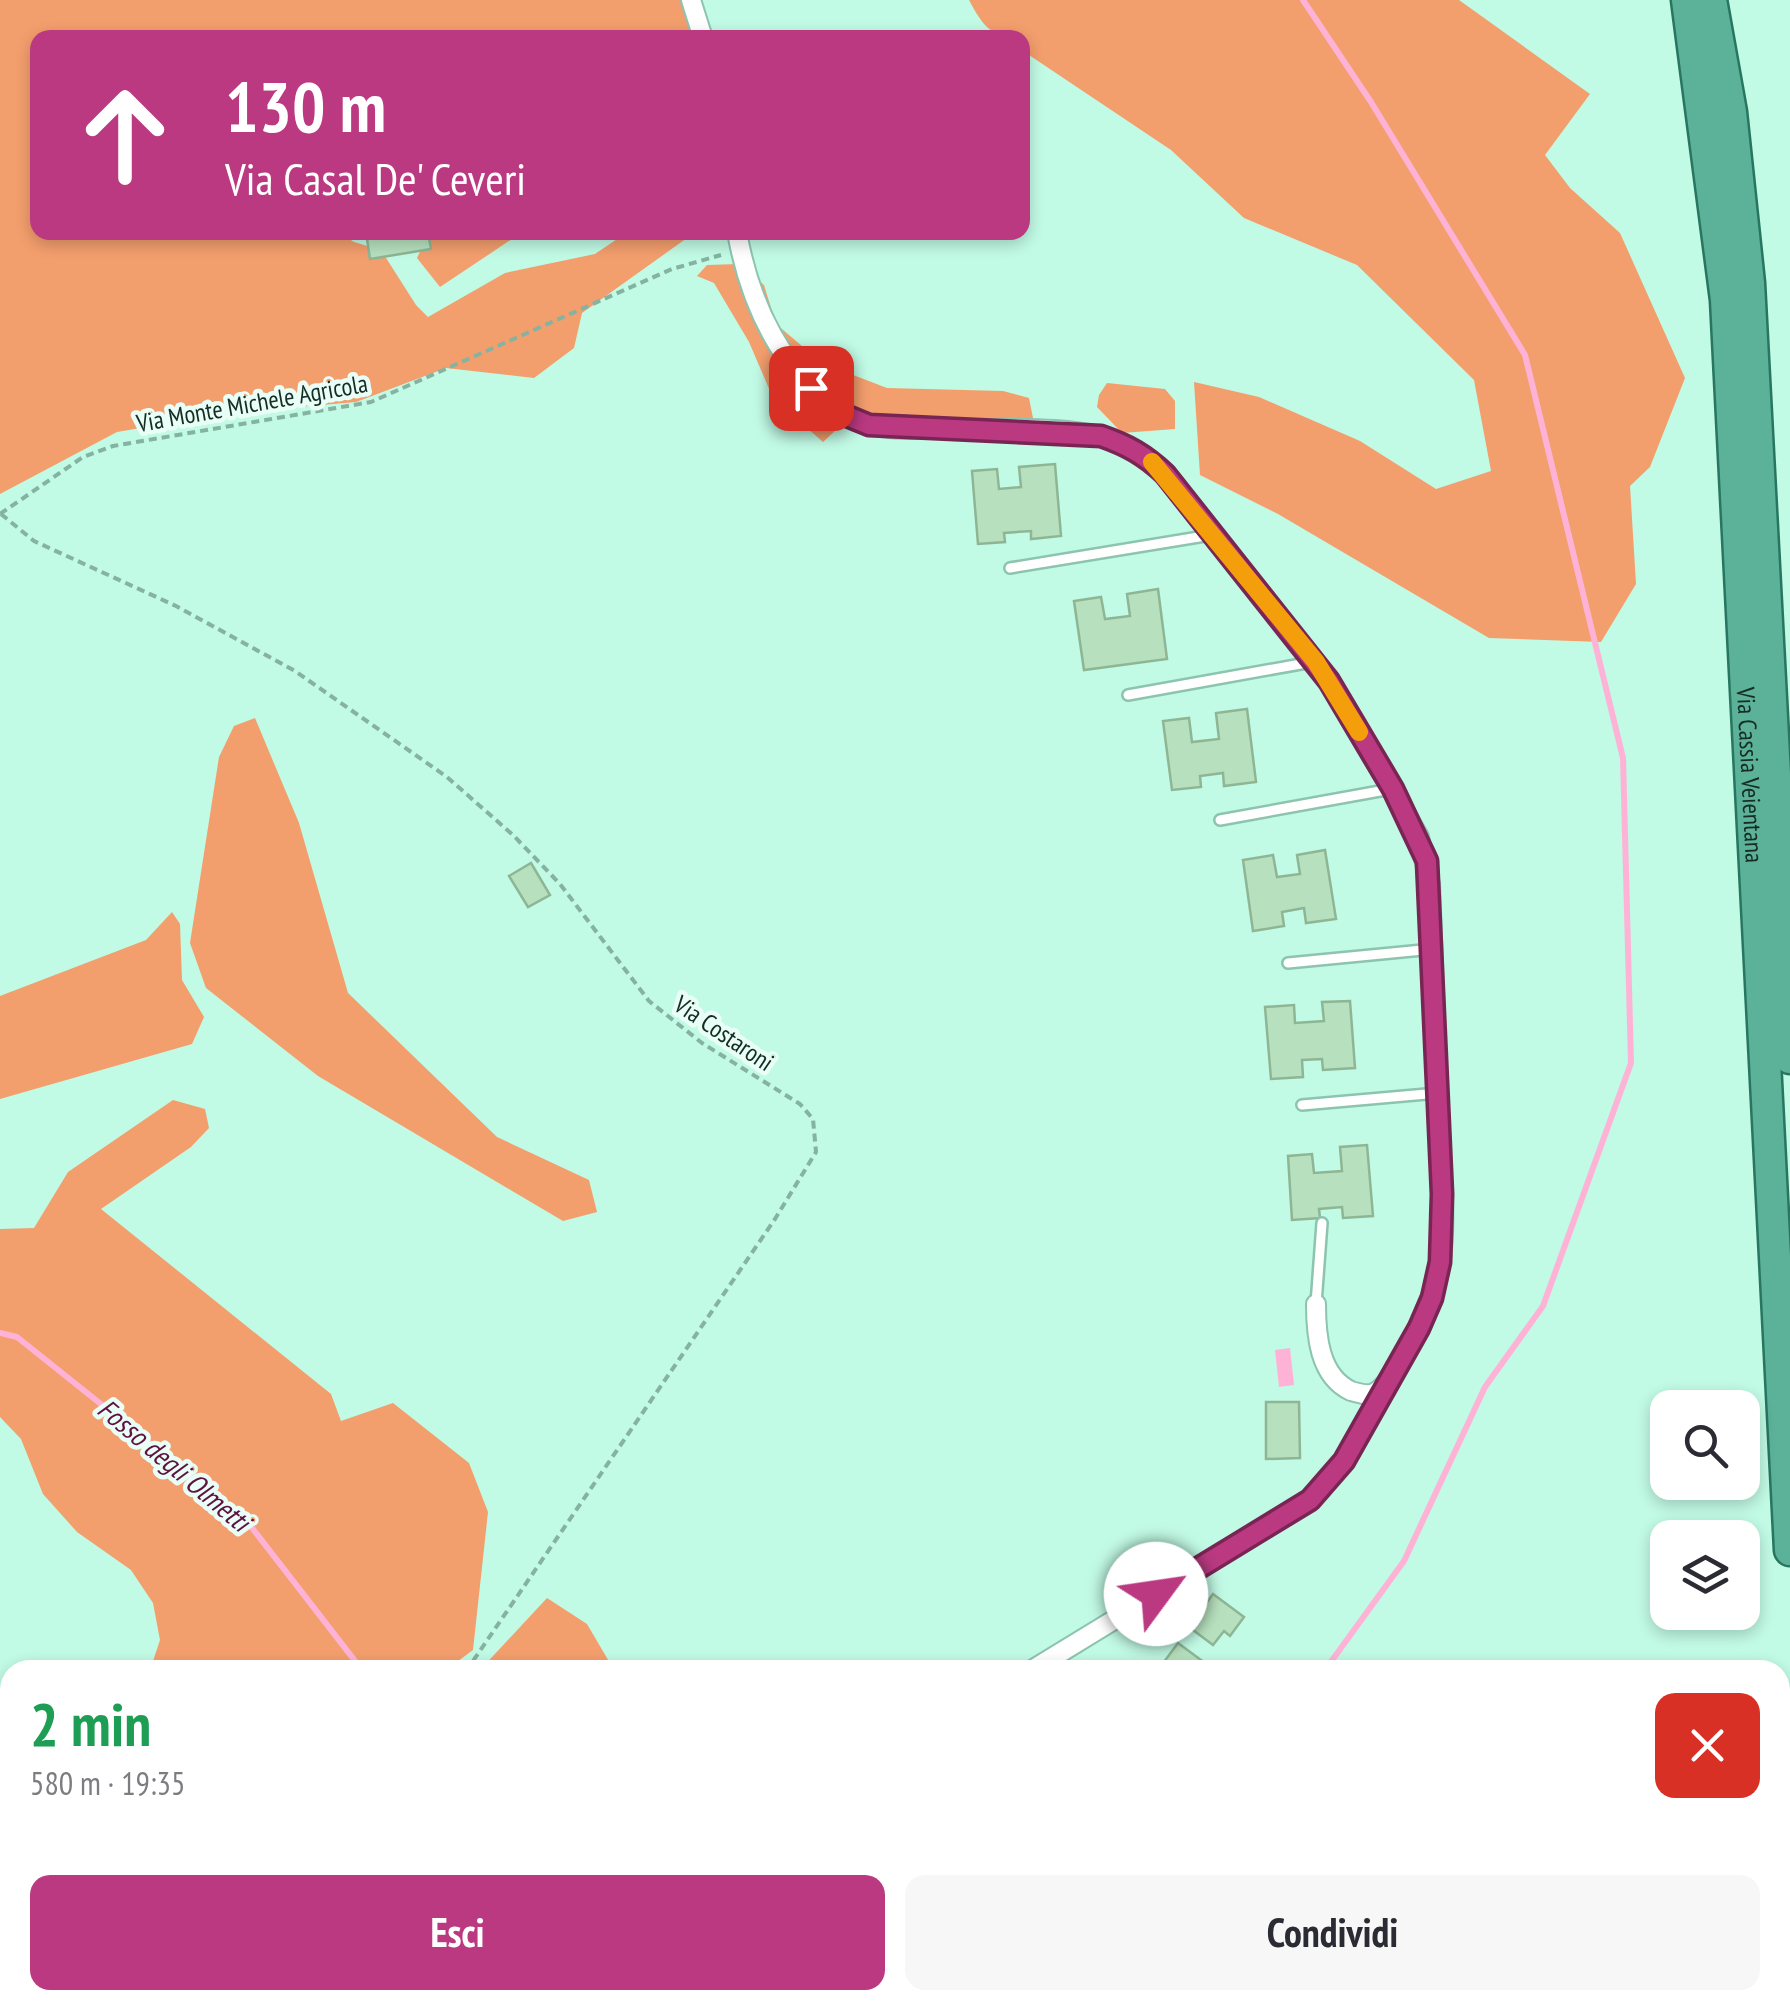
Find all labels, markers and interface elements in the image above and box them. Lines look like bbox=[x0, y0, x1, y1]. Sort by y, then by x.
text: 130 m bbox=[225, 61, 386, 151]
icon: ahead bbox=[60, 70, 190, 200]
text: Via Casal De' Ceveri bbox=[225, 149, 526, 207]
pin bbox=[769, 346, 854, 431]
icon: arrive bbox=[784, 361, 839, 416]
street label: Via Monte Michele Agricola bbox=[133, 367, 370, 439]
street label: Via Cassia Veientana bbox=[1730, 685, 1771, 864]
street label: Via Costaroni bbox=[667, 988, 780, 1078]
water label: Fosso degli Olmetti bbox=[90, 1390, 261, 1542]
map controls bbox=[1650, 1390, 1760, 1630]
button: search bbox=[1650, 1390, 1760, 1500]
button: layers bbox=[1650, 1520, 1760, 1630]
position arrow bbox=[1104, 1542, 1208, 1646]
text: 2 min bbox=[30, 1685, 151, 1763]
button: close bbox=[1655, 1693, 1760, 1798]
text: 580 m · 19:35 bbox=[30, 1762, 185, 1804]
button: Esci bbox=[30, 1875, 885, 1990]
button: Condividi bbox=[905, 1875, 1760, 1990]

